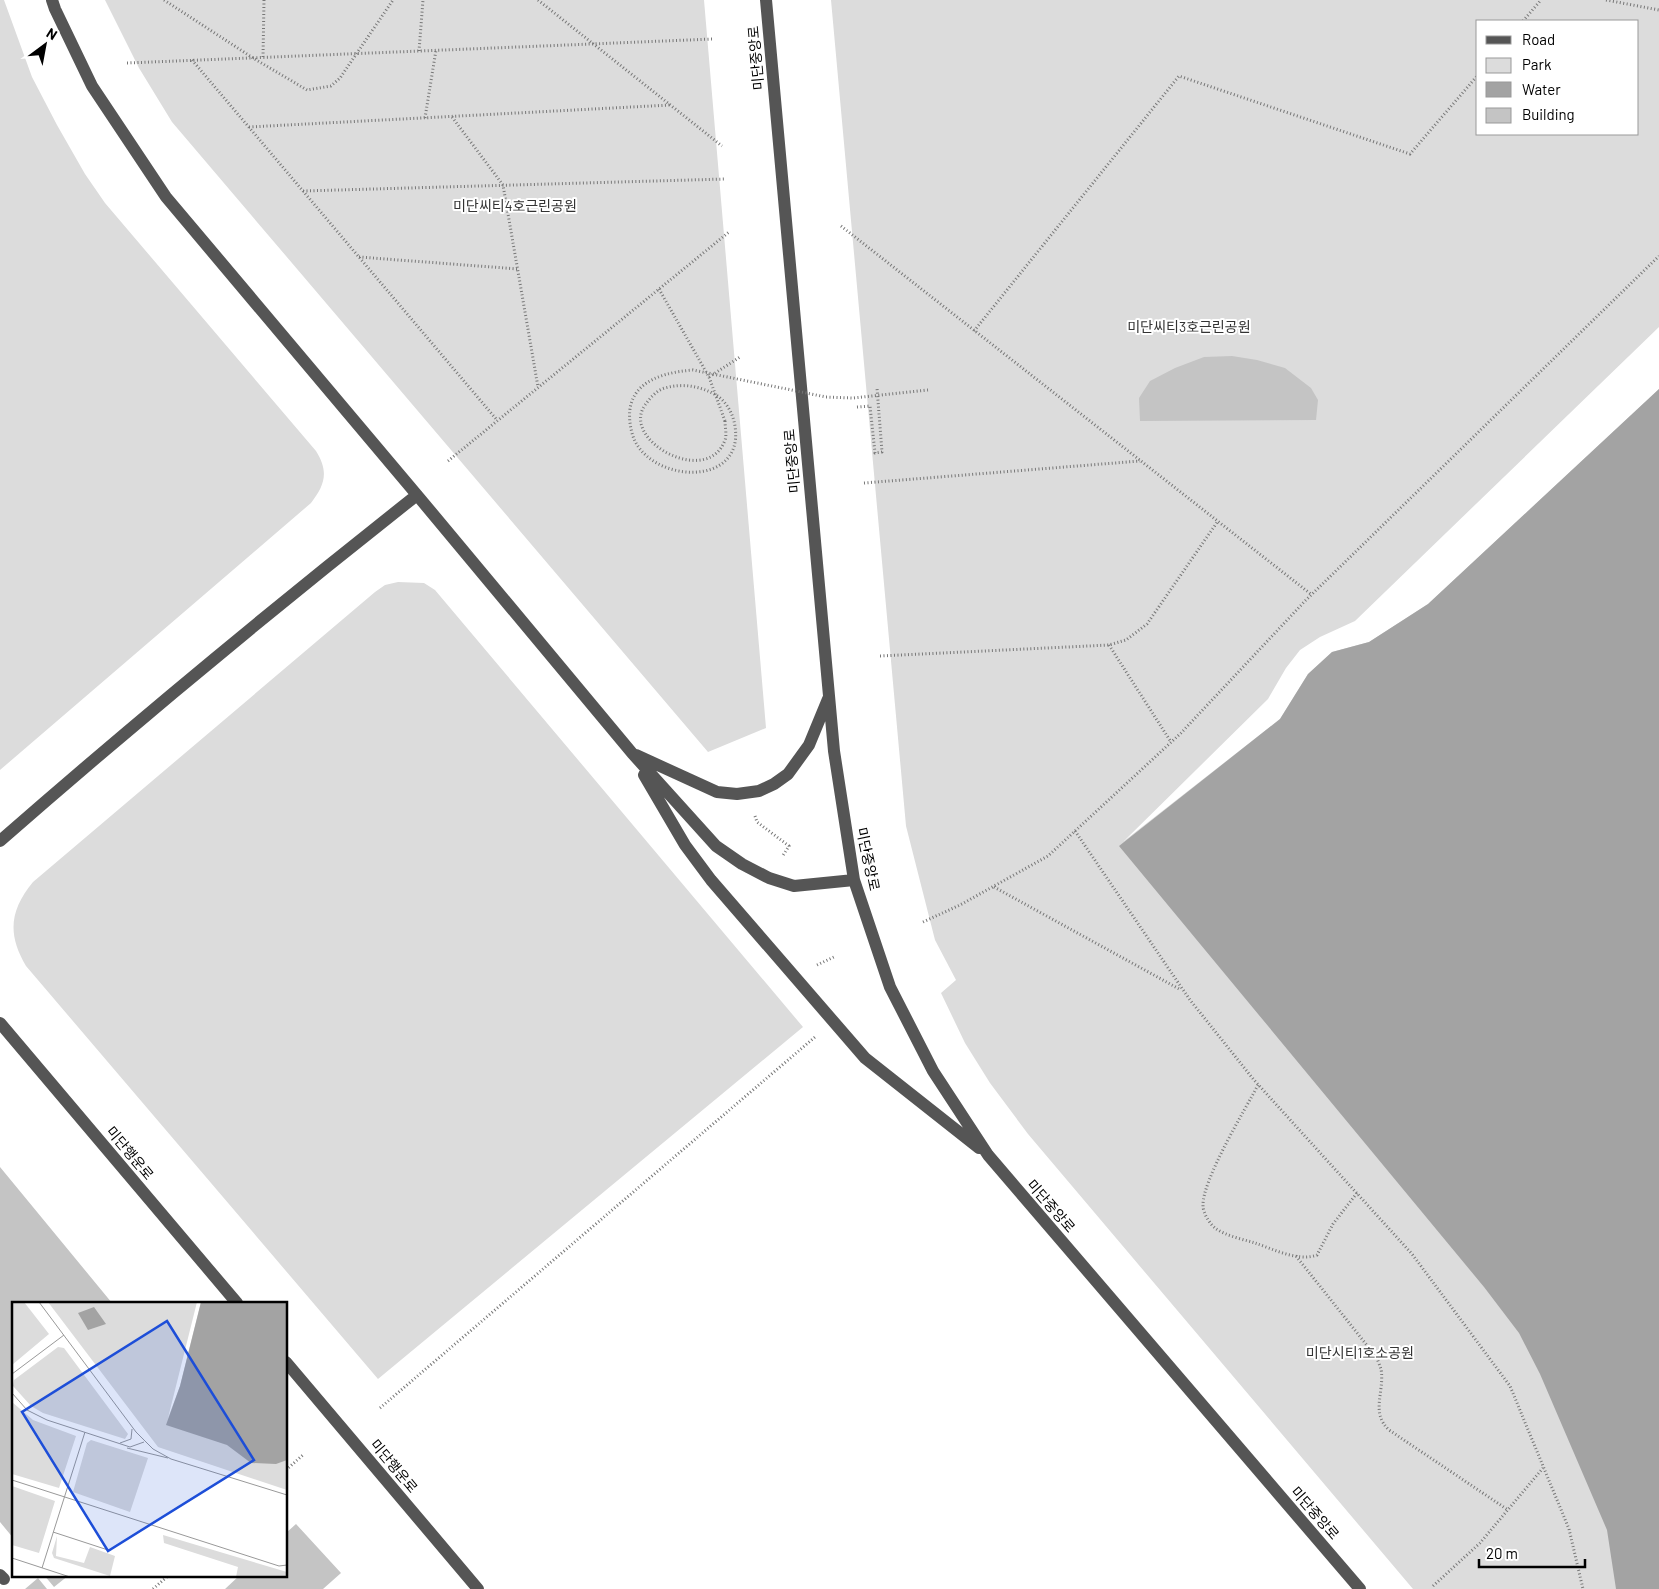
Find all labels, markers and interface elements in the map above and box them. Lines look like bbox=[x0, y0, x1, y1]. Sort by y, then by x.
north arrow bbox=[20, 20, 70, 70]
legend bbox=[1476, 20, 1639, 135]
text: N bbox=[44, 24, 61, 43]
street label: 미단중앙로 bbox=[744, 25, 767, 91]
text: Road bbox=[1522, 30, 1555, 48]
text: Park bbox=[1522, 55, 1552, 73]
text: Water bbox=[1522, 80, 1561, 98]
text: Building bbox=[1522, 105, 1575, 123]
park label: 미단씨티4호근린공원 bbox=[453, 197, 577, 214]
park label: 미단씨티3호근린공원 bbox=[1127, 318, 1251, 335]
street label: 미단중앙로 bbox=[780, 428, 803, 494]
street label: 미단중앙로 bbox=[853, 826, 884, 892]
street label: 미단행운로 bbox=[103, 1123, 158, 1183]
street label: 미단중앙로 bbox=[1024, 1176, 1079, 1236]
inset map bbox=[12, 1302, 288, 1576]
park label: 미단시티1호소공원 bbox=[1306, 1344, 1414, 1361]
street label: 미단행운로 bbox=[367, 1436, 422, 1496]
street label: 미단중앙로 bbox=[1288, 1483, 1343, 1543]
scale bar bbox=[1479, 1536, 1585, 1568]
text: 20 m bbox=[1486, 1544, 1518, 1562]

